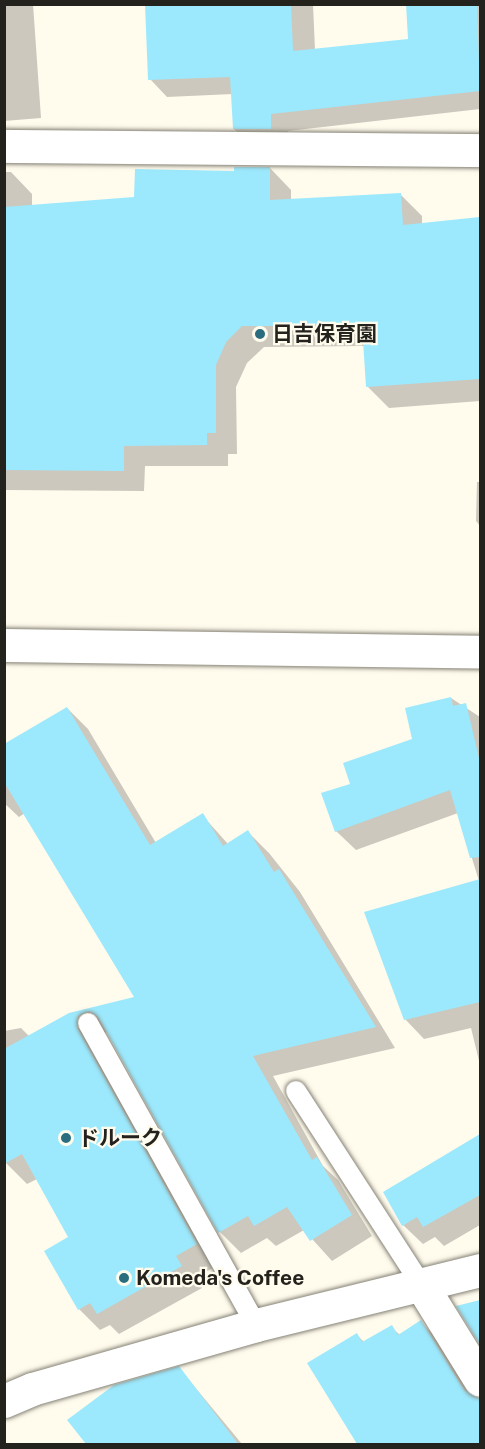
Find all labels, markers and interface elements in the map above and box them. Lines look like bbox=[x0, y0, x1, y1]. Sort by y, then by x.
place label: 日吉保育園 bbox=[272, 321, 377, 347]
marker: 日吉保育園 bbox=[253, 327, 267, 341]
place label: ドルーク bbox=[78, 1125, 162, 1151]
marker: ドルーク bbox=[59, 1131, 73, 1145]
place label: Komeda's Coffee bbox=[136, 1265, 304, 1291]
marker: Komeda's Coffee bbox=[117, 1271, 131, 1285]

